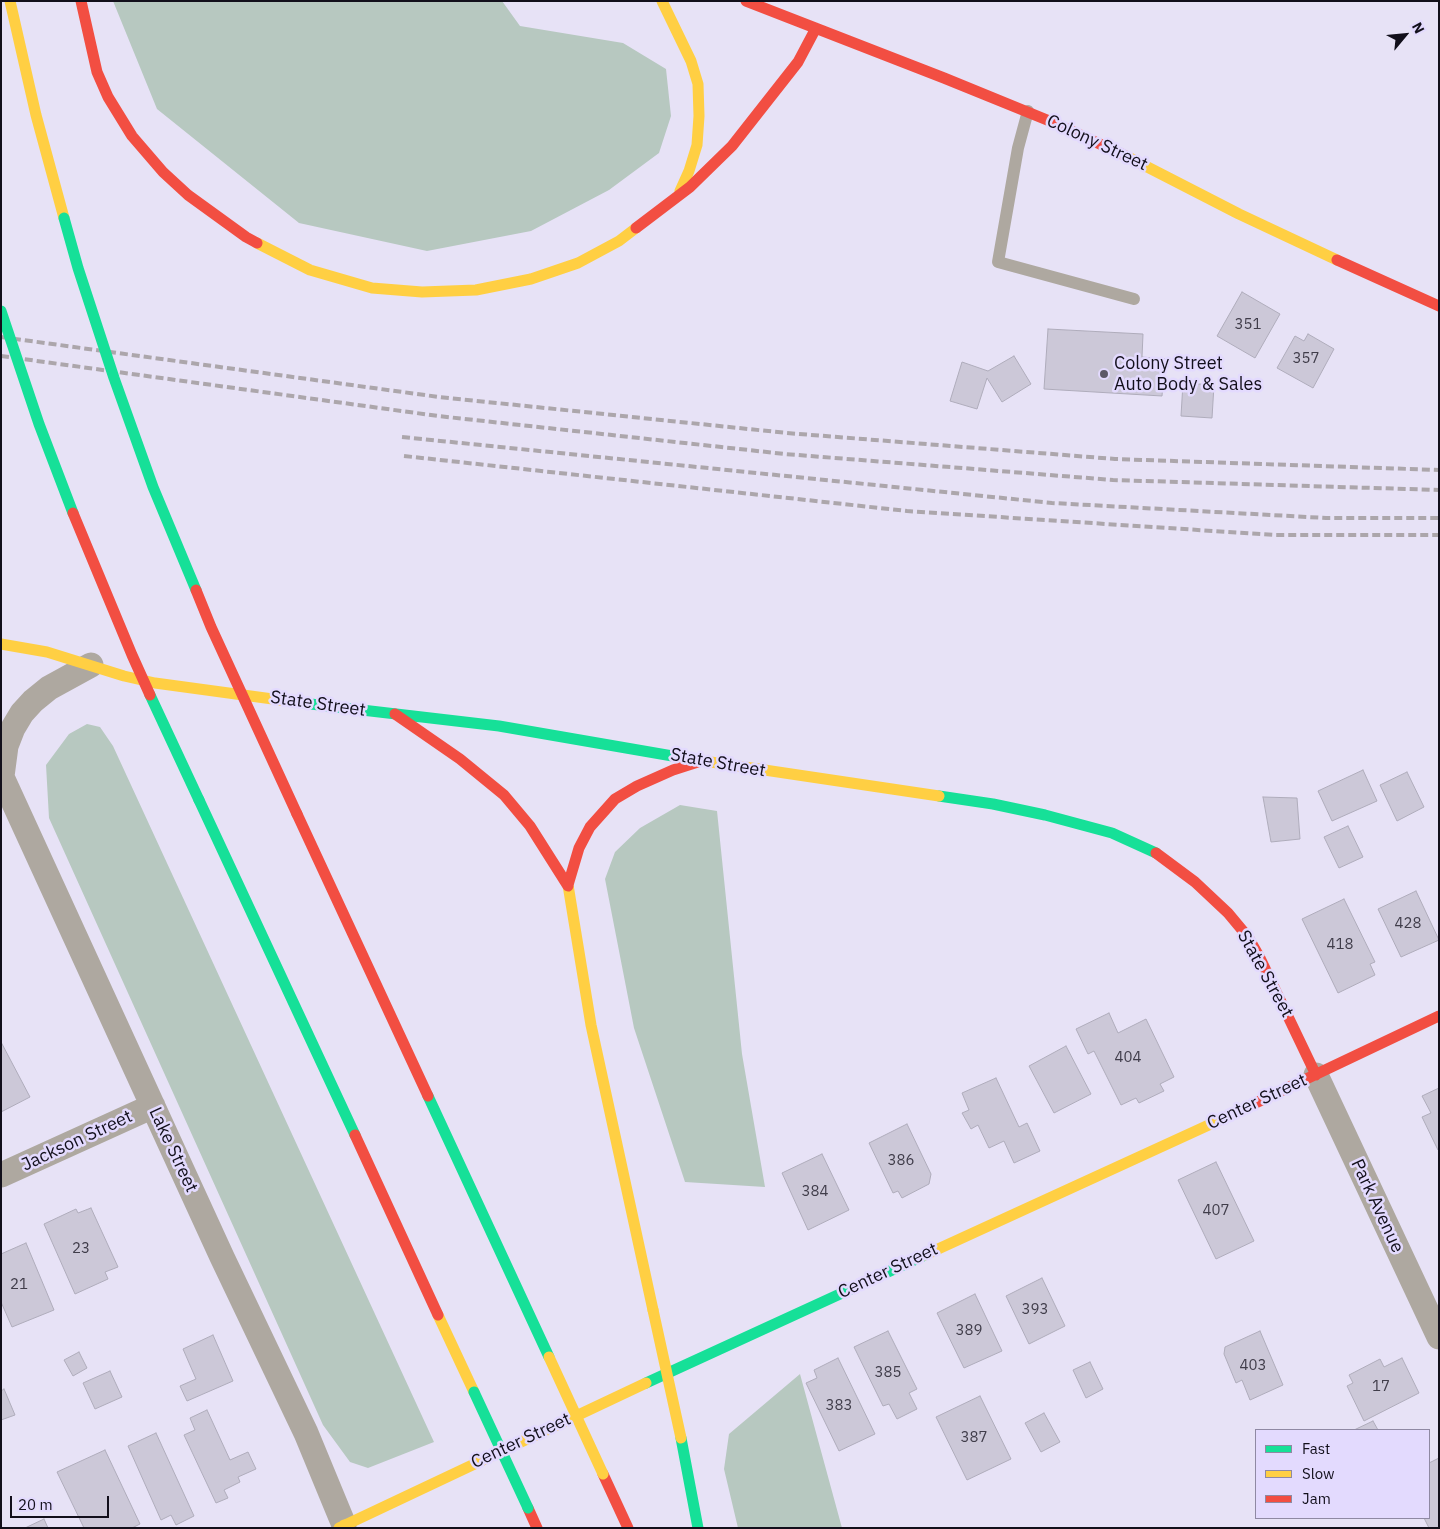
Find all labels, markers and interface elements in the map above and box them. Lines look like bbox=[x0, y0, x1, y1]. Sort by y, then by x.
north arrow bbox=[1380, 10, 1430, 60]
text: N bbox=[1408, 19, 1429, 37]
street label: Colony Street bbox=[1043, 110, 1151, 176]
house number: 351 bbox=[1235, 316, 1261, 334]
house number: 357 bbox=[1293, 350, 1319, 368]
place label: Colony Street Auto Body & Sales bbox=[1114, 353, 1262, 396]
marker: Colony Street Auto Body & Sales bbox=[1098, 368, 1110, 380]
street label: State Street bbox=[269, 687, 367, 721]
street label: State Street bbox=[669, 744, 767, 782]
house number: 428 bbox=[1395, 915, 1421, 933]
street label: State Street bbox=[1232, 927, 1298, 1021]
house number: 418 bbox=[1327, 936, 1353, 954]
house number: 404 bbox=[1115, 1049, 1141, 1067]
street label: Center Street bbox=[1204, 1069, 1310, 1135]
street label: Lake Street bbox=[144, 1104, 202, 1196]
street label: Jackson Street bbox=[18, 1106, 136, 1176]
house number: 386 bbox=[888, 1152, 914, 1170]
street label: Park Avenue bbox=[1346, 1156, 1408, 1256]
house number: 384 bbox=[802, 1183, 828, 1201]
house number: 407 bbox=[1203, 1202, 1229, 1220]
street label: Center Street bbox=[835, 1238, 941, 1304]
house number: 23 bbox=[72, 1240, 90, 1258]
house number: 21 bbox=[10, 1276, 28, 1294]
house number: 393 bbox=[1022, 1301, 1048, 1319]
house number: 389 bbox=[956, 1322, 982, 1340]
house number: 403 bbox=[1240, 1357, 1266, 1375]
house number: 385 bbox=[875, 1364, 901, 1382]
house number: 17 bbox=[1372, 1378, 1390, 1396]
house number: 383 bbox=[826, 1397, 852, 1415]
street label: Center Street bbox=[468, 1408, 574, 1474]
house number: 387 bbox=[961, 1429, 987, 1447]
legend bbox=[1255, 1429, 1430, 1519]
text: Fast bbox=[1302, 1439, 1330, 1458]
text: Slow bbox=[1302, 1464, 1335, 1483]
scale bar bbox=[12, 1486, 111, 1518]
text: Jam bbox=[1302, 1489, 1331, 1508]
text: 20 m bbox=[18, 1495, 53, 1514]

